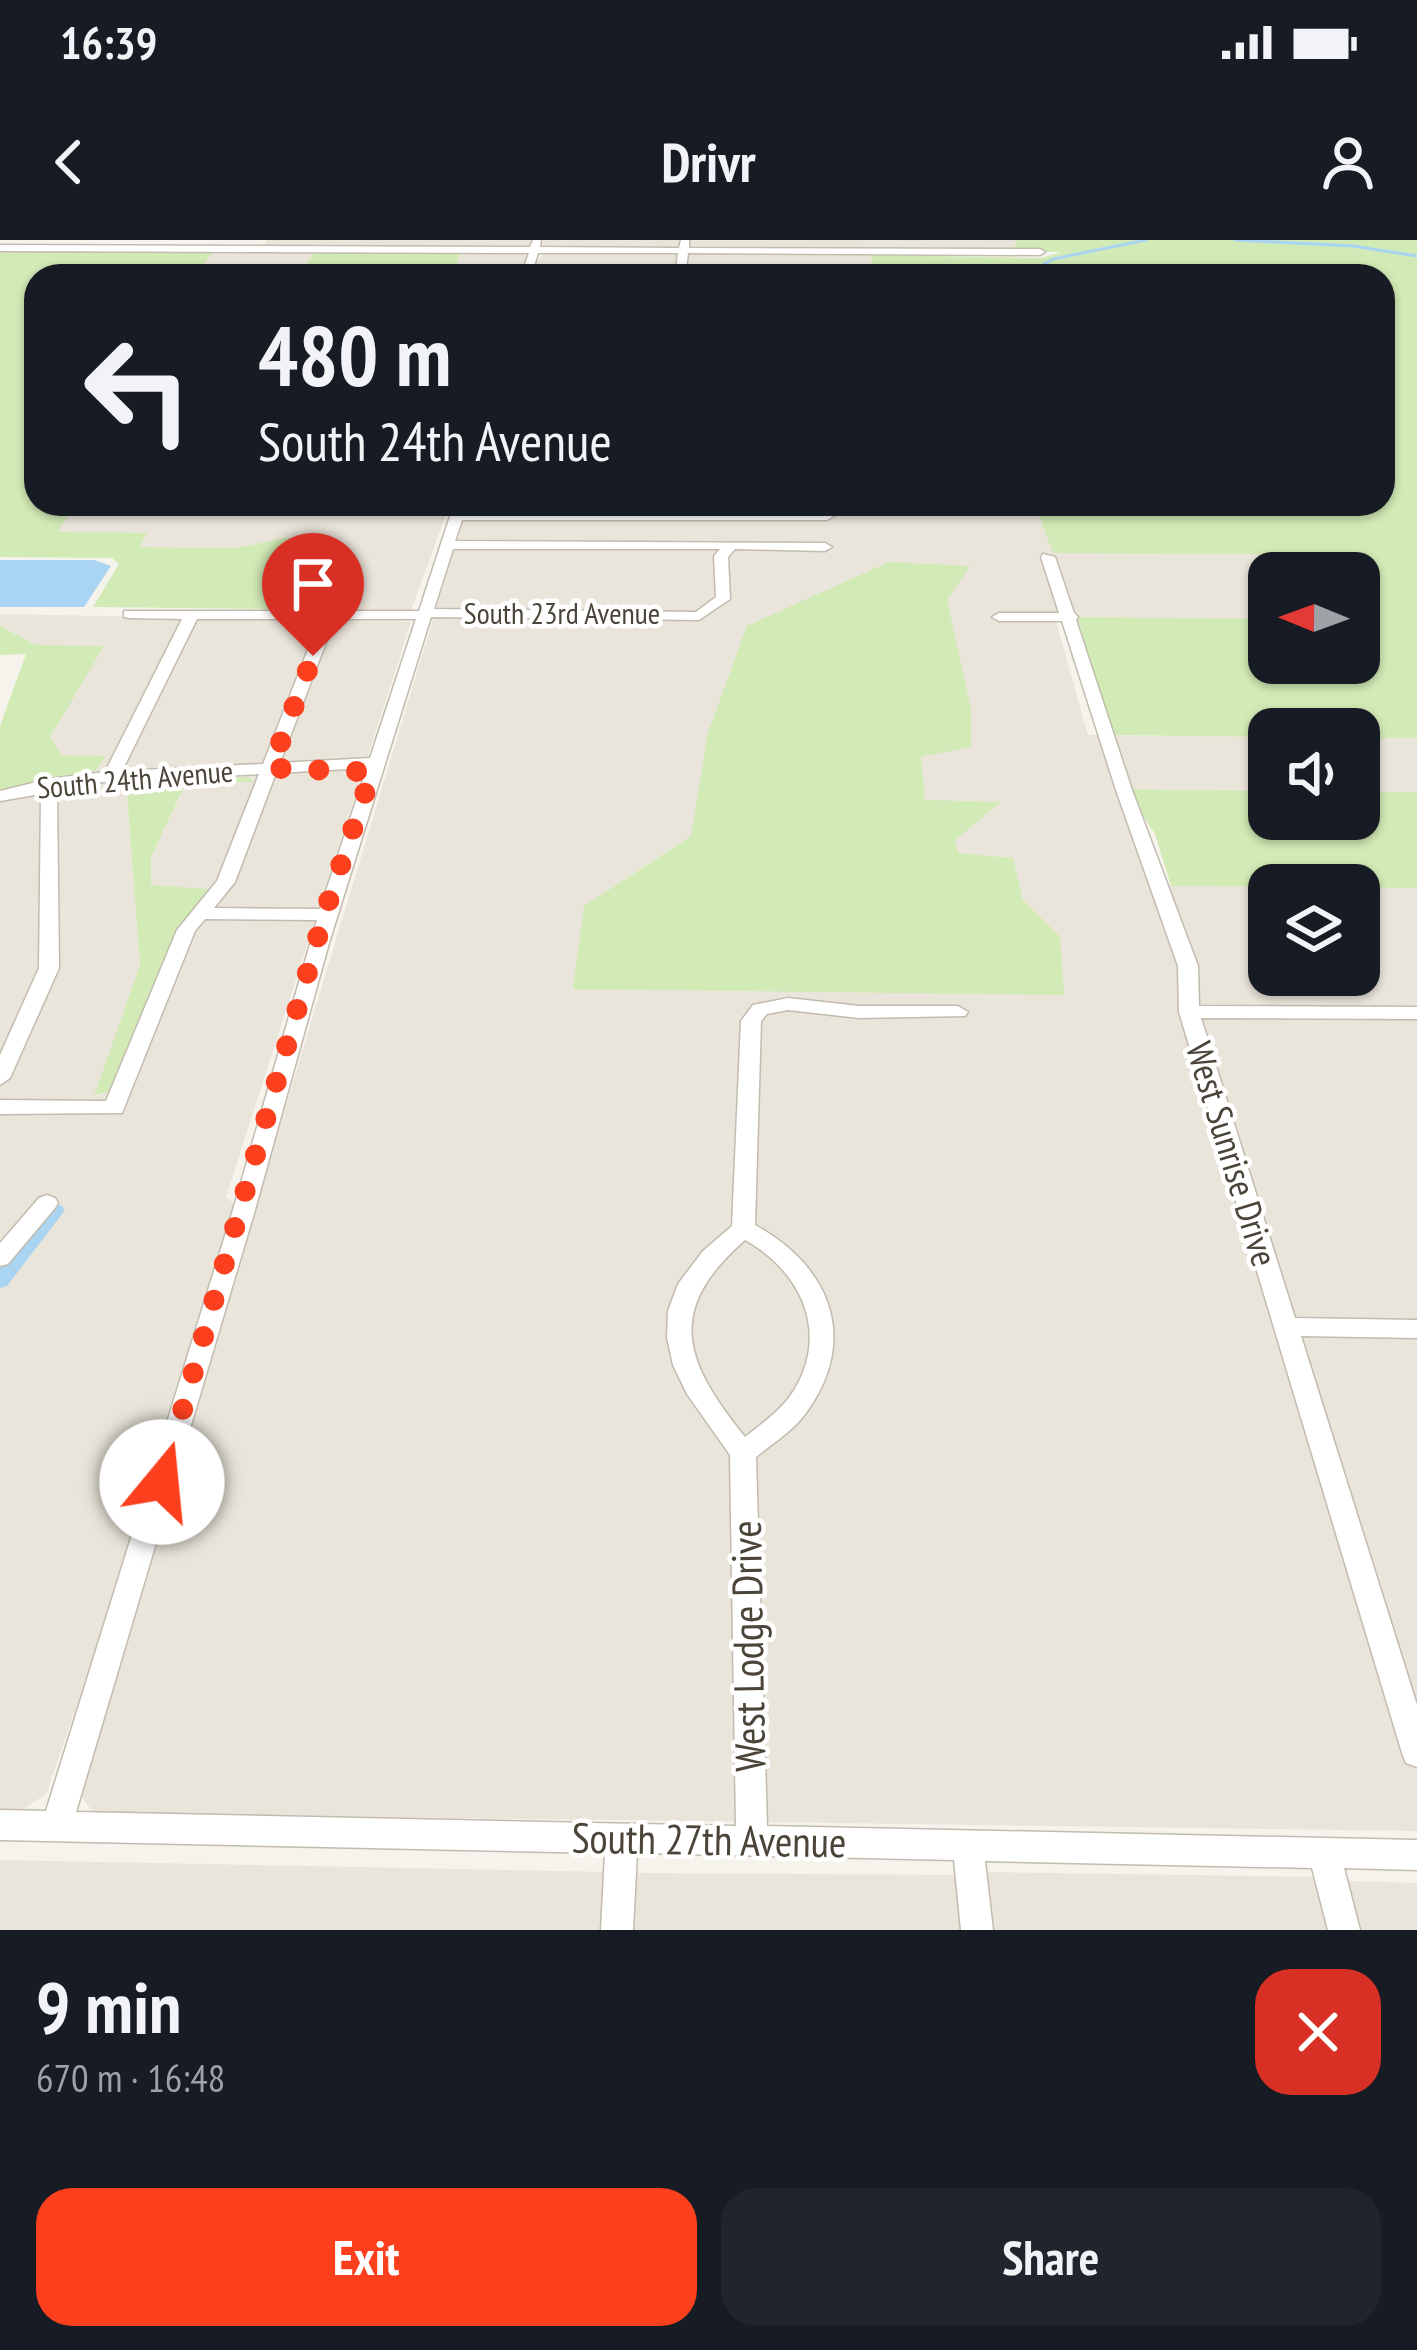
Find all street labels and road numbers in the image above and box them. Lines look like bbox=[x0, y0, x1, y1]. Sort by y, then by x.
street label: South 23rd Avenue bbox=[464, 593, 660, 632]
street label: South 24th Avenue bbox=[35, 751, 234, 806]
street label: West Sunrise Drive bbox=[1176, 1036, 1289, 1272]
street label: West Lodge Drive bbox=[718, 1520, 777, 1772]
street label: South 27th Avenue bbox=[571, 1810, 847, 1869]

